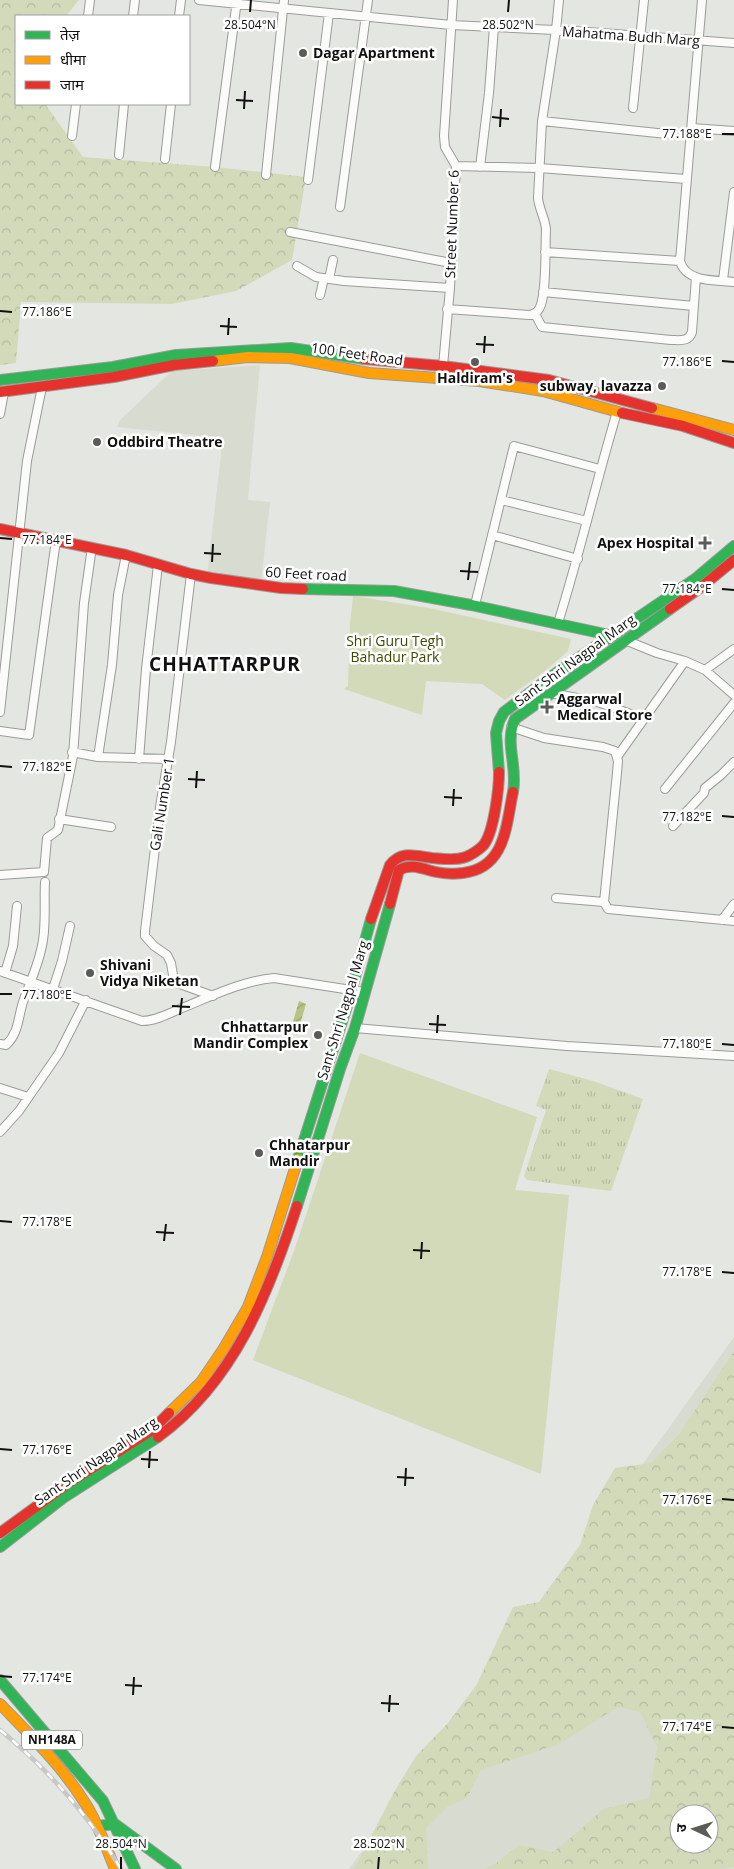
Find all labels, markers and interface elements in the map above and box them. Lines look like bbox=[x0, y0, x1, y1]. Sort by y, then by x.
legend bbox=[15, 15, 190, 105]
text: 28.504°N bbox=[224, 16, 276, 33]
text: 28.502°N bbox=[482, 16, 534, 33]
street label: Mahatma Budh Marg bbox=[561, 21, 701, 50]
text: तेज़ bbox=[60, 24, 81, 44]
place label: Dagar Apartment bbox=[313, 43, 435, 62]
marker: Dagar Apartment bbox=[297, 47, 309, 59]
text: धीमा bbox=[60, 49, 87, 69]
text: जाम bbox=[60, 74, 85, 94]
text: 77.188°E bbox=[662, 125, 712, 142]
street label: Street Number 6 bbox=[440, 169, 463, 279]
text: 77.186°E bbox=[22, 303, 72, 320]
street label: 100 Feet Road bbox=[310, 338, 404, 369]
text: 77.186°E bbox=[662, 353, 712, 370]
marker: Haldiram's bbox=[469, 356, 481, 368]
place label: Haldiram's bbox=[437, 368, 513, 387]
place label: subway, lavazza bbox=[540, 376, 652, 395]
marker: subway, lavazza bbox=[656, 380, 668, 392]
place label: Oddbird Theatre bbox=[107, 432, 223, 451]
marker: Oddbird Theatre bbox=[91, 436, 103, 448]
text: 77.184°E bbox=[22, 531, 72, 548]
place label: Apex Hospital bbox=[597, 533, 694, 552]
marker: Apex Hospital bbox=[698, 536, 712, 550]
street label: 60 Feet road bbox=[265, 562, 347, 585]
text: 77.184°E bbox=[662, 580, 712, 597]
street label: Sant Shri Nagpal Marg bbox=[510, 609, 639, 710]
park label: Shri Guru Tegh Bahadur Park bbox=[346, 631, 444, 666]
district label: CHHATTARPUR bbox=[149, 651, 301, 677]
place label: Aggarwal Medical Store bbox=[557, 689, 652, 724]
marker: Aggarwal Medical Store bbox=[541, 701, 553, 713]
street label: Gali Number 1 bbox=[145, 756, 178, 852]
text: 77.182°E bbox=[22, 758, 72, 775]
text: 77.182°E bbox=[662, 808, 712, 825]
street label: Sant Shri Nagpal Marg bbox=[312, 937, 373, 1082]
place label: Shivani Vidya Niketan bbox=[100, 955, 199, 990]
marker: Shivani Vidya Niketan bbox=[84, 967, 96, 979]
text: 77.180°E bbox=[22, 986, 72, 1003]
place label: Chhattarpur Mandir Complex bbox=[193, 1017, 309, 1052]
marker: Chhattarpur Mandir Complex bbox=[312, 1029, 324, 1041]
text: 77.180°E bbox=[662, 1035, 712, 1052]
place label: Chhatarpur Mandir bbox=[269, 1135, 351, 1170]
marker: Chhatarpur Mandir bbox=[253, 1147, 265, 1159]
text: 77.178°E bbox=[22, 1213, 72, 1230]
text: 77.178°E bbox=[662, 1263, 712, 1280]
street label: Sant Shri Nagpal Marg bbox=[30, 1412, 161, 1509]
text: 77.176°E bbox=[22, 1441, 72, 1458]
text: 77.176°E bbox=[662, 1491, 712, 1508]
text: 77.174°E bbox=[22, 1669, 72, 1686]
text: 77.174°E bbox=[662, 1718, 712, 1735]
road number: NH148A bbox=[22, 1730, 82, 1750]
north arrow bbox=[669, 1804, 719, 1854]
text: उ bbox=[671, 1823, 690, 1833]
text: 28.504°N bbox=[95, 1835, 147, 1852]
text: 28.502°N bbox=[353, 1835, 405, 1852]

